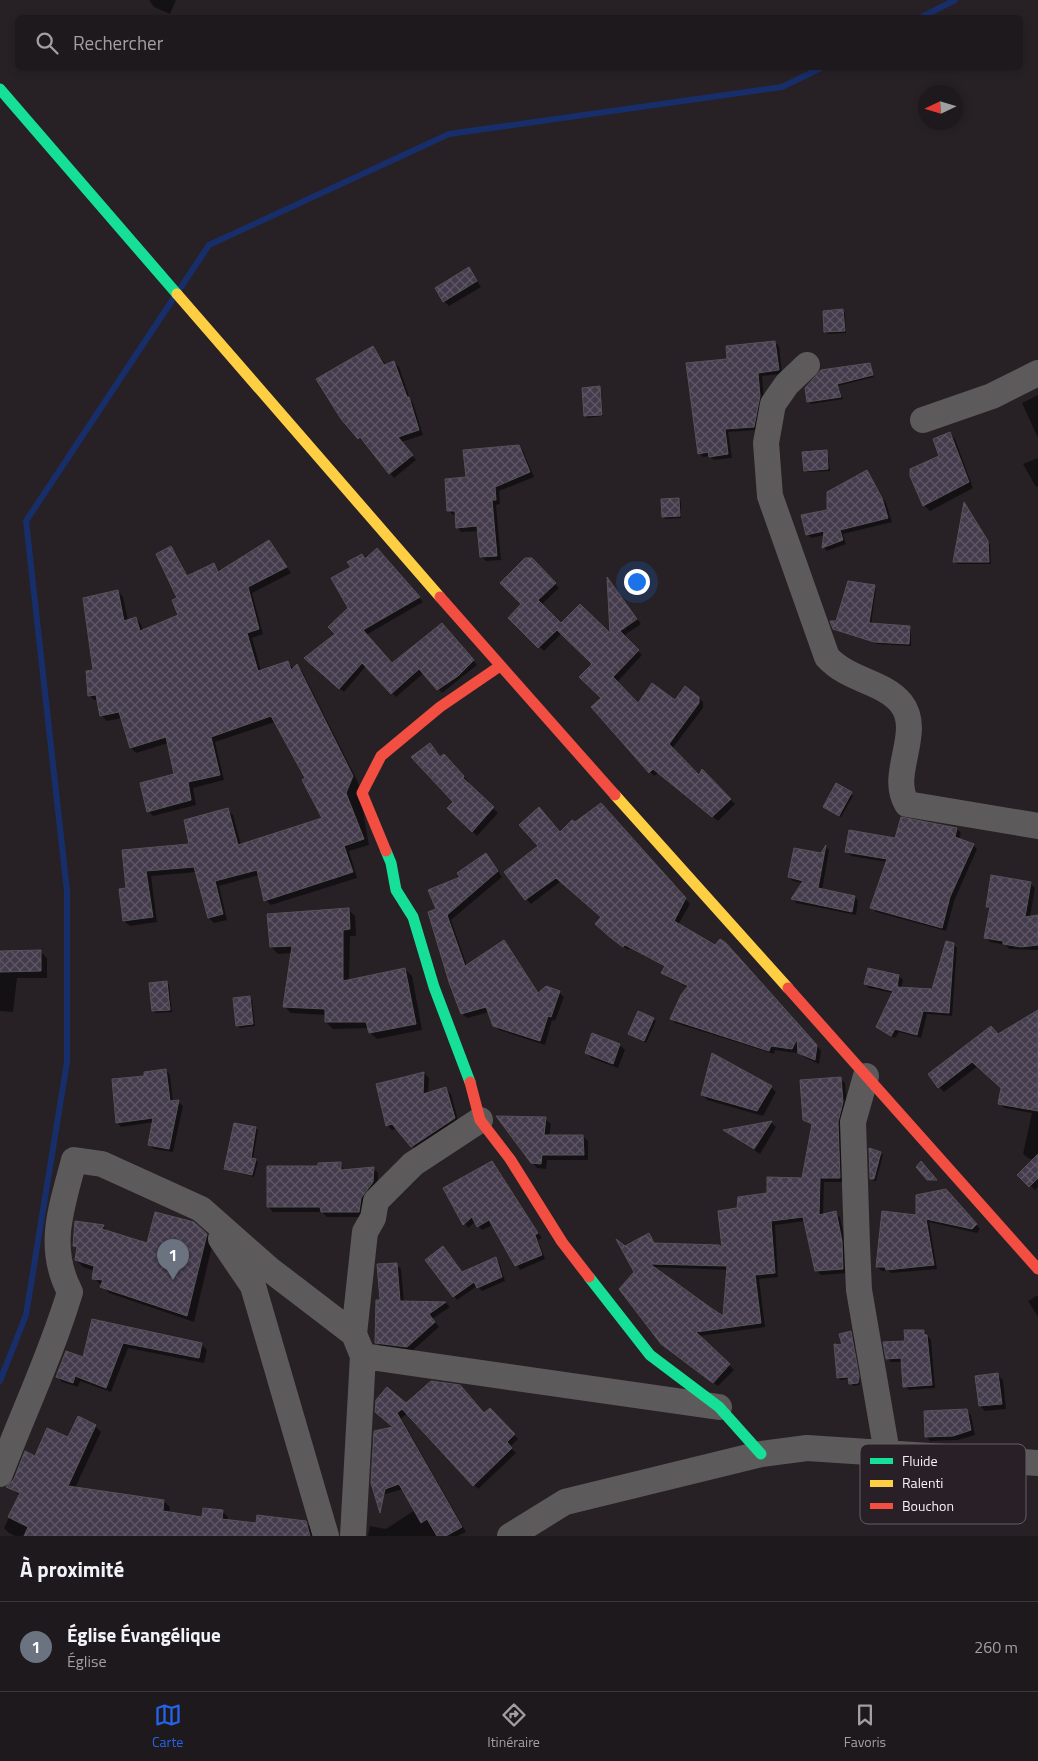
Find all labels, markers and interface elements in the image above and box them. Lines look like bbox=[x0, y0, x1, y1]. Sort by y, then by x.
search box bbox=[15, 15, 1023, 70]
text: Rechercher bbox=[73, 28, 163, 57]
icon: search bbox=[33, 29, 61, 57]
north arrow bbox=[918, 85, 963, 130]
your location bbox=[624, 569, 650, 595]
pin: 1 bbox=[157, 1239, 189, 1280]
legend bbox=[860, 1444, 1026, 1524]
text: Fluide bbox=[902, 1450, 938, 1471]
text: Ralenti bbox=[902, 1472, 943, 1493]
text: Bouchon bbox=[902, 1495, 954, 1516]
text: À proximité bbox=[20, 1553, 124, 1585]
text: Église Évangélique bbox=[67, 1620, 221, 1649]
text: 1 bbox=[32, 1635, 40, 1659]
text: 260 m bbox=[974, 1635, 1018, 1659]
text: Église bbox=[67, 1649, 107, 1673]
tab: Carte bbox=[152, 1701, 183, 1752]
tab: Itinéraire bbox=[487, 1701, 540, 1752]
tab: Favoris bbox=[844, 1701, 886, 1752]

